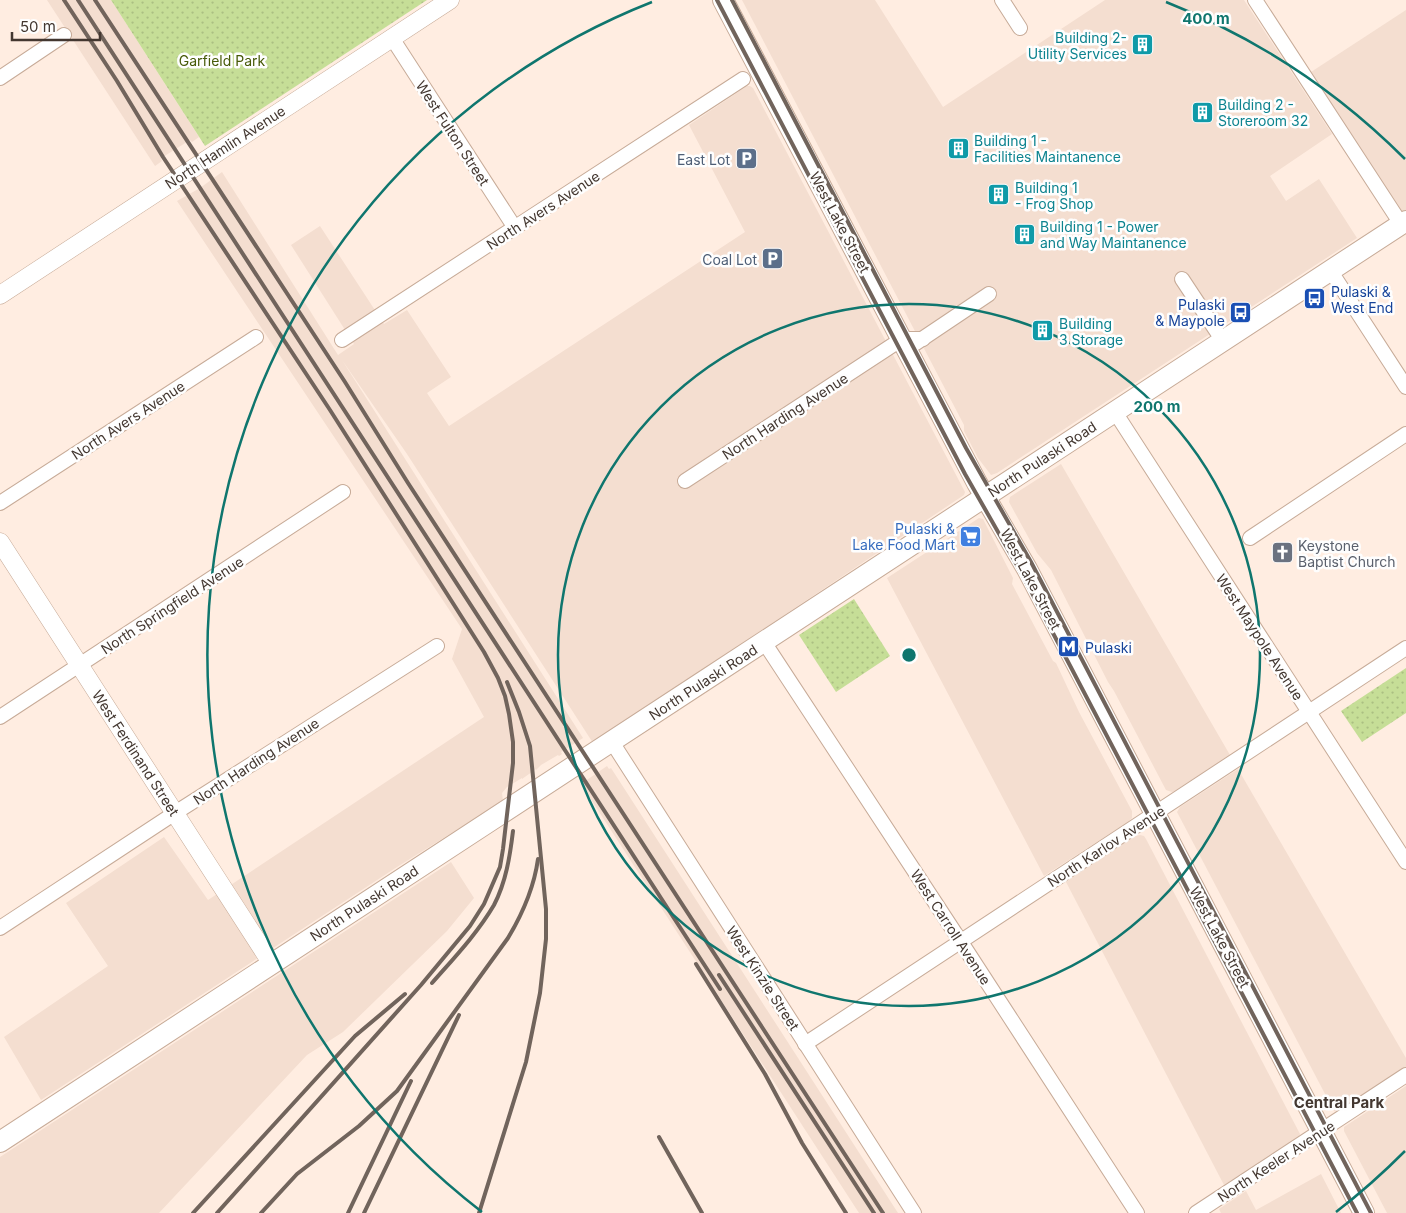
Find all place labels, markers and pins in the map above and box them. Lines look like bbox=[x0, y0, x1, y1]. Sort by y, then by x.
place label: Building 2- Utility Services bbox=[1028, 29, 1127, 62]
building icon: Building 2- Utility Services bbox=[1131, 33, 1155, 57]
place label: Building 2 - Storeroom 32 bbox=[1218, 96, 1308, 129]
building icon: Building 2 - Storeroom 32 bbox=[1190, 100, 1214, 124]
place label: Building 1 - Facilities Maintanence bbox=[974, 132, 1121, 165]
building icon: Building 1 - Facilities Maintanence bbox=[946, 136, 970, 160]
parking icon: East Lot bbox=[734, 147, 758, 171]
place label: East Lot bbox=[677, 151, 730, 168]
place label: Building 1 - Frog Shop bbox=[1015, 179, 1093, 212]
building icon: Building 1 - Frog Shop bbox=[987, 183, 1011, 207]
place label: Building 1 - Power and Way Maintanence bbox=[1040, 218, 1187, 251]
building icon: Building 1 - Power and Way Maintanence bbox=[1012, 222, 1036, 246]
parking icon: Coal Lot bbox=[761, 247, 785, 271]
place label: Coal Lot bbox=[702, 251, 757, 268]
place label: Pulaski & West End bbox=[1331, 283, 1393, 316]
bus stop icon: Pulaski & West End bbox=[1303, 287, 1327, 311]
place label: Pulaski & Maypole bbox=[1155, 296, 1225, 329]
bus stop icon: Pulaski & Maypole bbox=[1229, 300, 1253, 324]
place label: Building 3 Storage bbox=[1059, 315, 1123, 348]
building icon: Building 3 Storage bbox=[1031, 319, 1055, 343]
place label: Pulaski & Lake Food Mart bbox=[852, 520, 955, 553]
supermarket icon: Pulaski & Lake Food Mart bbox=[959, 524, 983, 548]
place label: Keystone Baptist Church bbox=[1298, 537, 1396, 570]
church icon: Keystone Baptist Church bbox=[1270, 541, 1294, 565]
metro station icon: Pulaski bbox=[1057, 635, 1081, 659]
place label: Pulaski bbox=[1085, 639, 1132, 656]
centre of rings bbox=[900, 646, 918, 664]

